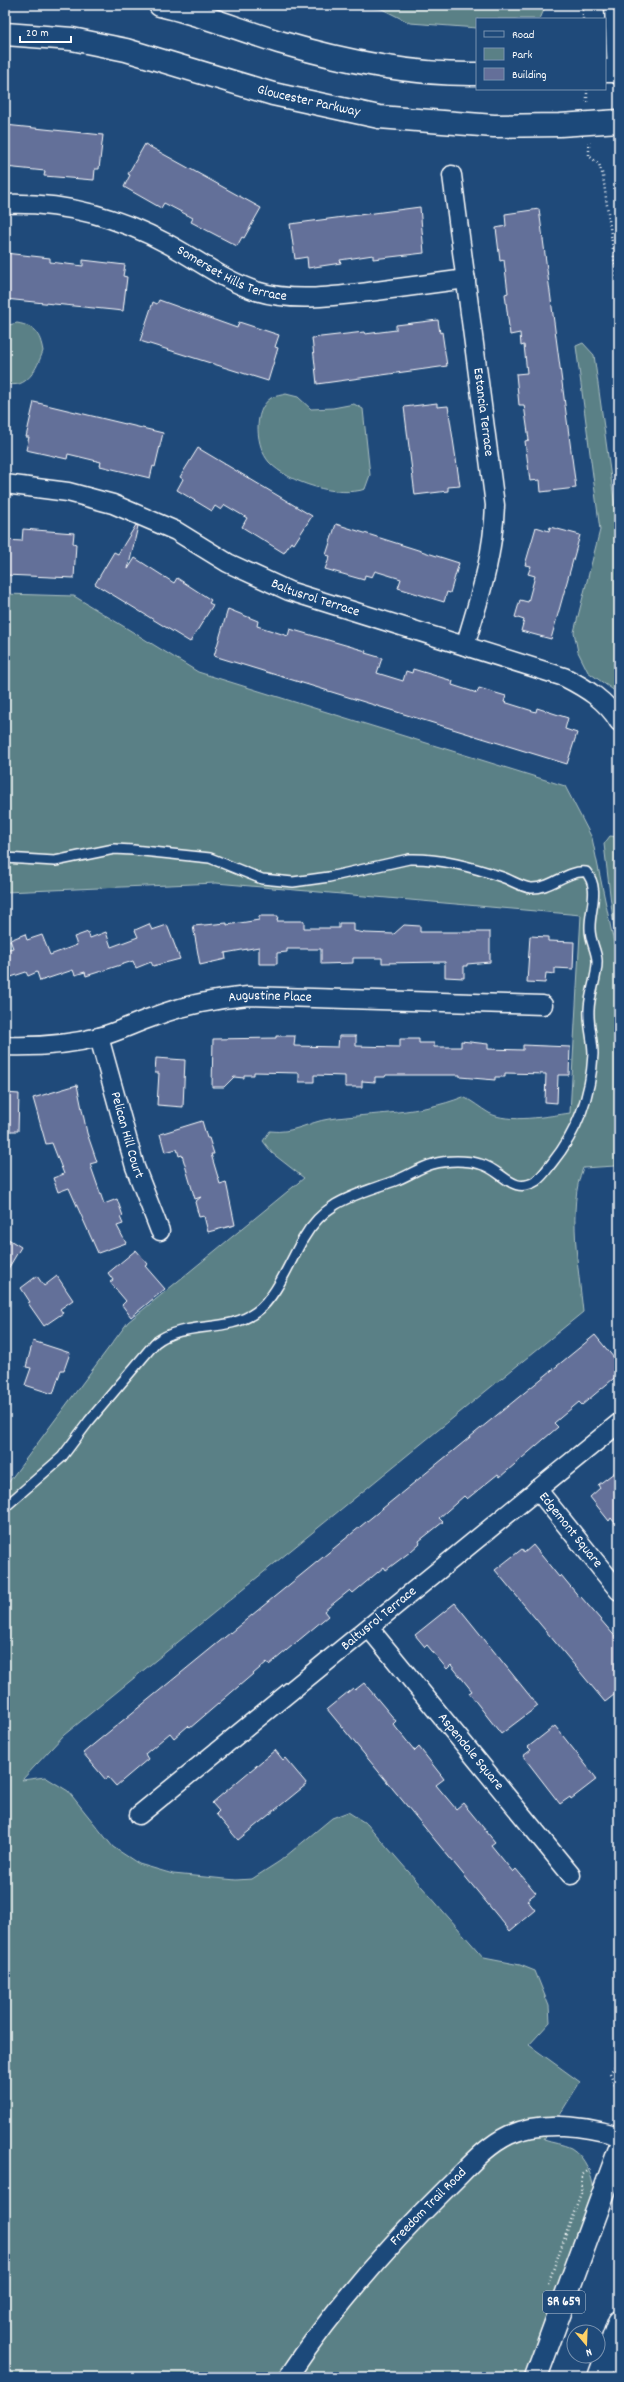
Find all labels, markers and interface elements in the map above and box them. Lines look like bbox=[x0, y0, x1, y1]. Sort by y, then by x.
scale bar bbox=[20, 18, 71, 44]
legend bbox=[476, 18, 606, 90]
text: 20 m bbox=[26, 25, 49, 42]
text: Road bbox=[512, 27, 534, 44]
text: Park bbox=[512, 47, 533, 64]
text: Building bbox=[512, 67, 547, 84]
street label: Gloucester Parkway bbox=[254, 80, 362, 123]
street label: Somerset Hills Terrace bbox=[173, 241, 288, 307]
street label: Estancia Terrace bbox=[467, 367, 499, 457]
street label: Baltusrol Terrace bbox=[268, 574, 362, 622]
street label: Augustine Place bbox=[227, 986, 312, 1008]
street label: Pelican Hill Court bbox=[105, 1089, 149, 1182]
street label: Edgemont Square bbox=[533, 1488, 607, 1573]
street label: Baltusrol Terrace bbox=[337, 1582, 421, 1656]
street label: Aspendale Square bbox=[432, 1709, 508, 1795]
street label: Freedom Trail Road bbox=[386, 2163, 472, 2250]
road number: SR 659 bbox=[543, 2291, 585, 2313]
north arrow bbox=[566, 2324, 606, 2364]
text: N bbox=[583, 2343, 594, 2360]

